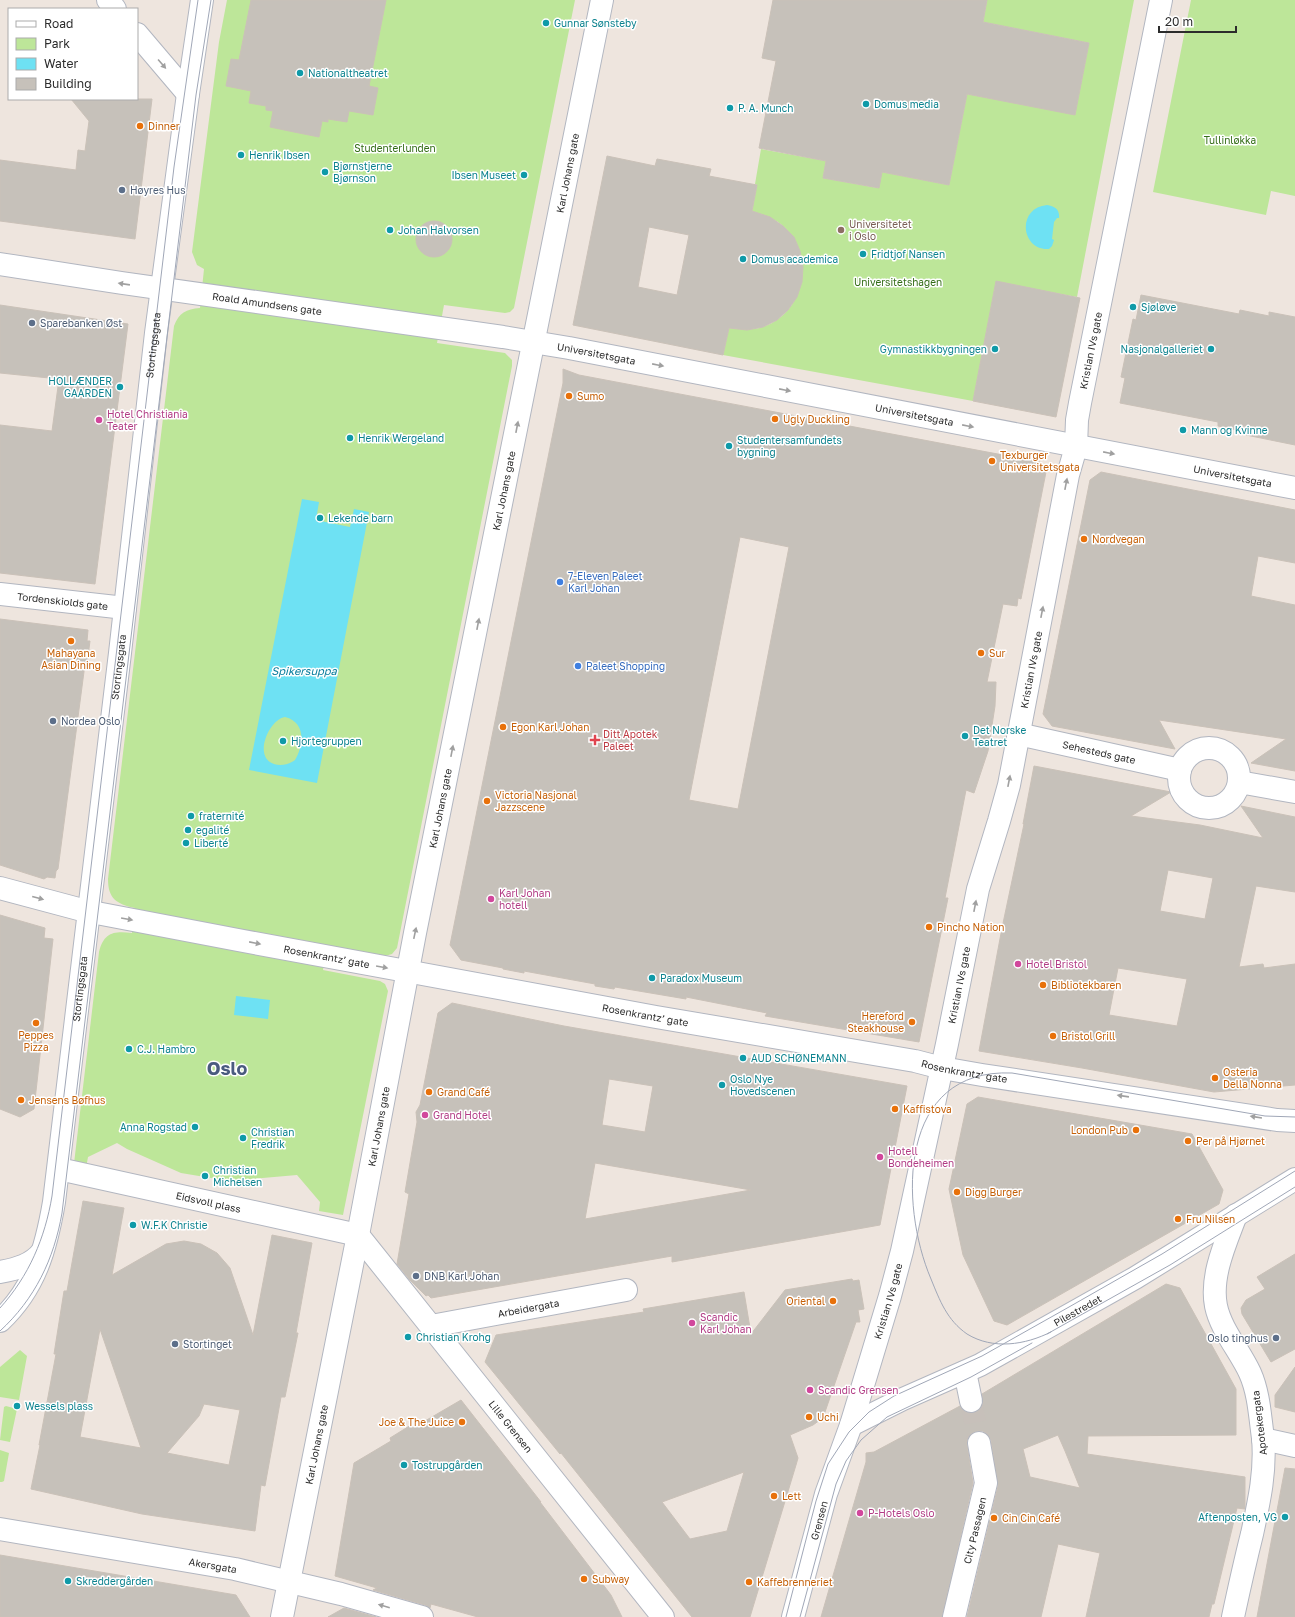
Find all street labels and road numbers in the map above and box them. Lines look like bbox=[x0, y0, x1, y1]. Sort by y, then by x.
street label: Karl Johans gate bbox=[554, 132, 581, 214]
street label: Roald Amundsens gate bbox=[211, 290, 323, 317]
street label: Kristian IVs gate bbox=[1077, 311, 1104, 390]
street label: Stortingsgata bbox=[143, 312, 163, 379]
street label: Universitetsgata bbox=[556, 340, 637, 367]
street label: Universitetsgata bbox=[874, 401, 955, 428]
street label: Karl Johans gate bbox=[490, 450, 518, 531]
street label: Universitetsgata bbox=[1192, 463, 1273, 489]
street label: Tordenskiolds gate bbox=[16, 590, 109, 612]
street label: Kristian IVs gate bbox=[1018, 630, 1044, 709]
street label: Stortingsgata bbox=[108, 634, 128, 701]
street label: Sehesteds gate bbox=[1061, 738, 1137, 766]
street label: Karl Johans gate bbox=[426, 767, 454, 849]
street label: Rosenkrantz’ gate bbox=[283, 943, 371, 970]
street label: Kristian IVs gate bbox=[945, 945, 972, 1025]
street label: Stortingsgata bbox=[70, 955, 90, 1022]
street label: Rosenkrantz’ gate bbox=[601, 1001, 690, 1028]
street label: Rosenkrantz’ gate bbox=[920, 1057, 1009, 1085]
street label: Karl Johans gate bbox=[365, 1085, 392, 1167]
street label: Eidsvoll plass bbox=[175, 1189, 242, 1215]
street label: Kristian IVs gate bbox=[871, 1262, 905, 1341]
street label: Pilestredet bbox=[1051, 1292, 1103, 1329]
street label: Arbeidergata bbox=[497, 1296, 560, 1320]
street label: Apotekergata bbox=[1249, 1390, 1269, 1456]
street label: Lille Grensen bbox=[486, 1398, 535, 1455]
street label: Karl Johans gate bbox=[303, 1403, 330, 1485]
street label: City Passagen bbox=[961, 1496, 988, 1565]
street label: Grensen bbox=[808, 1499, 830, 1541]
street label: Akersgata bbox=[188, 1555, 238, 1575]

